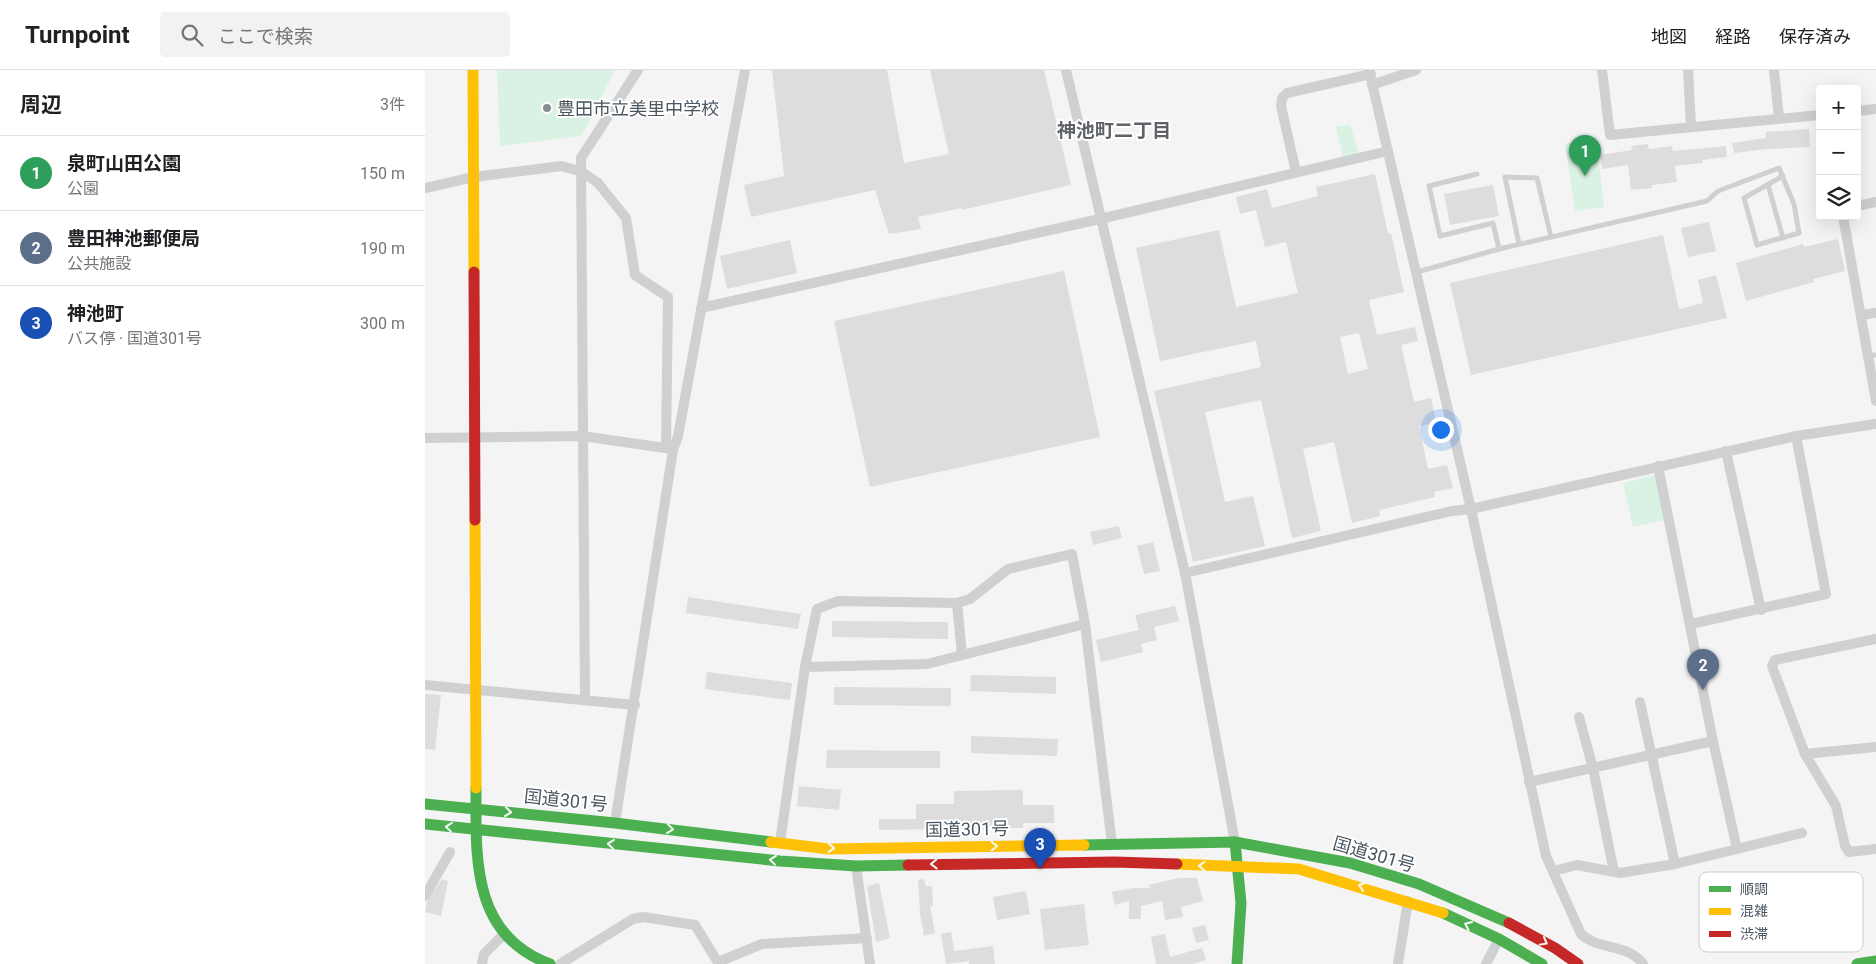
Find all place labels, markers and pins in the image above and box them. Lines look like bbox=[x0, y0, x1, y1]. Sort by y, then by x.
place label: 豊田市立美里中学校 bbox=[557, 98, 719, 119]
marker: 豊田市立美里中学校 bbox=[541, 102, 553, 114]
pin: 1 bbox=[1569, 135, 1601, 176]
pin: 2 bbox=[1687, 649, 1719, 690]
pin: 3 bbox=[1024, 828, 1056, 869]

